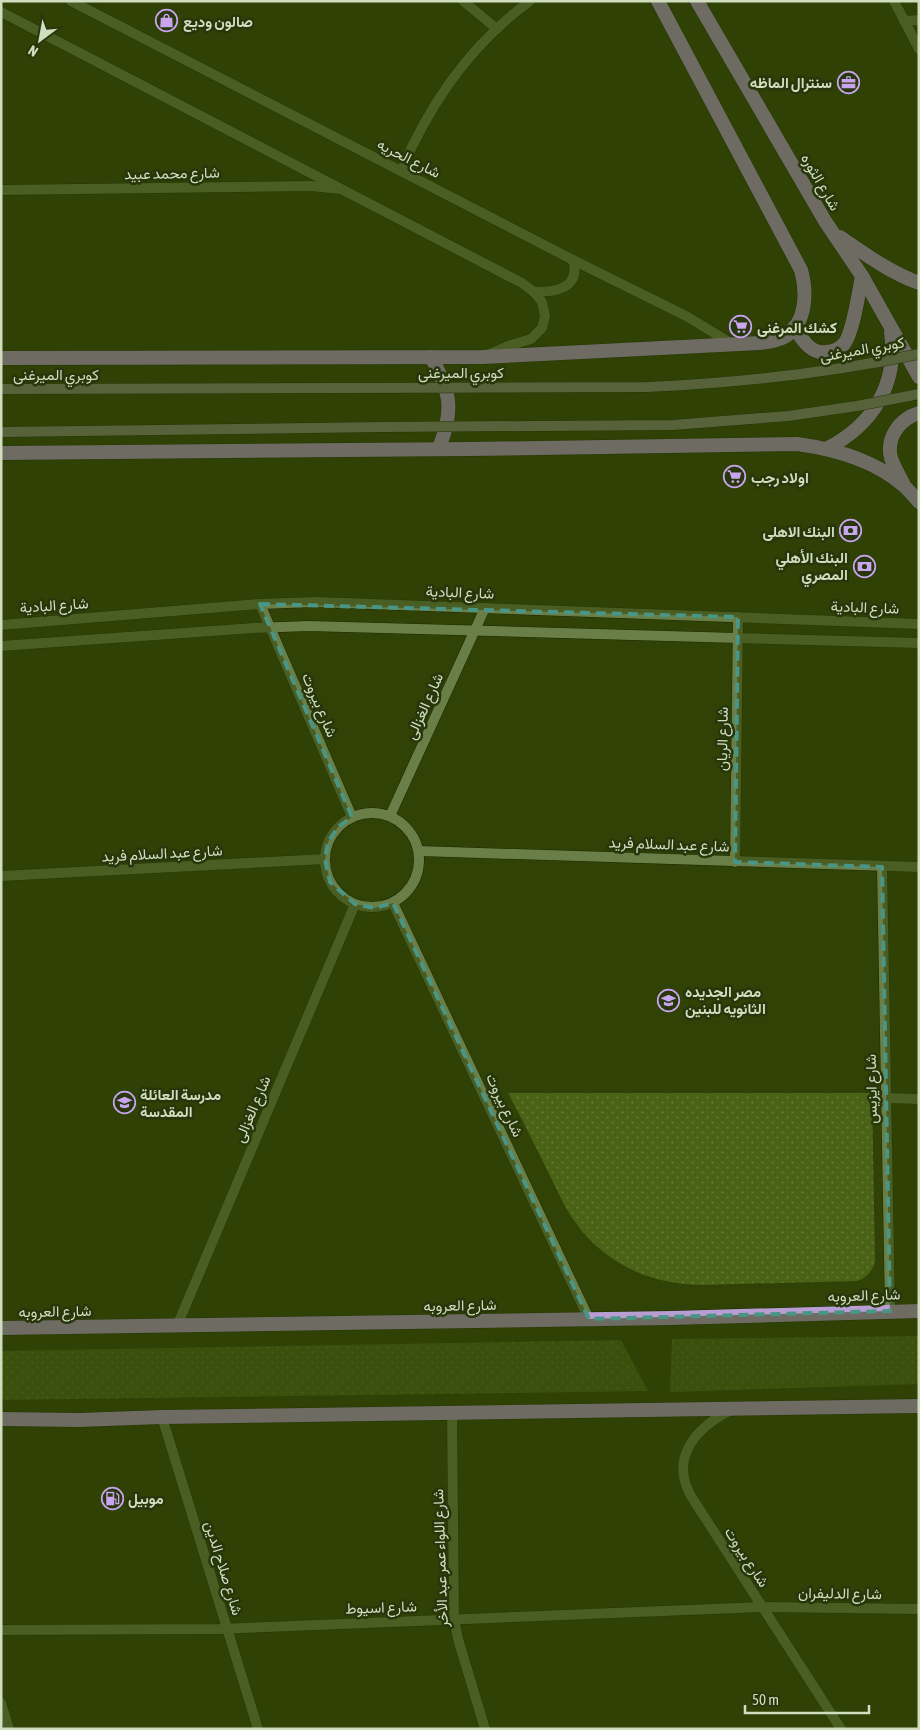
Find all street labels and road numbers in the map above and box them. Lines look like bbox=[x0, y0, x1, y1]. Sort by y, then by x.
street label: شارع الحريه bbox=[373, 135, 444, 184]
street label: شارع الثوره bbox=[795, 150, 844, 215]
street label: شارع محمد عبيد bbox=[124, 164, 220, 185]
street label: كوبري الميرغنى bbox=[818, 333, 907, 370]
street label: كوبري الميرغنى bbox=[418, 364, 504, 386]
street label: كوبري الميرغنى bbox=[13, 366, 99, 388]
street label: شارع البادية bbox=[425, 582, 495, 605]
street label: شارع البادية bbox=[19, 594, 89, 619]
street label: شارع البادية bbox=[830, 597, 900, 620]
street label: شارع بيروت bbox=[296, 670, 341, 741]
street label: شارع الغزالى bbox=[402, 670, 449, 743]
street label: شارع الريان bbox=[713, 706, 734, 771]
street label: شارع عبد السلام فريد bbox=[608, 833, 730, 858]
street label: شارع عبد السلام فريد bbox=[101, 841, 223, 868]
street label: شارع ايزيس bbox=[862, 1054, 883, 1124]
street label: شارع بيروت bbox=[480, 1071, 527, 1141]
street label: شارع الغزالى bbox=[230, 1073, 277, 1146]
street label: شارع العروبه bbox=[827, 1285, 901, 1308]
street label: شارع العروبه bbox=[423, 1296, 497, 1317]
street label: شارع العروبه bbox=[18, 1302, 92, 1323]
street label: شارع اللواء عمر عبد الأخر bbox=[429, 1488, 454, 1628]
street label: شارع صلاح الدين bbox=[199, 1519, 246, 1618]
street label: شارع بيروت bbox=[719, 1524, 773, 1592]
street label: شارع الدليفران bbox=[798, 1584, 882, 1605]
street label: شارع اسيوط bbox=[345, 1597, 417, 1620]

